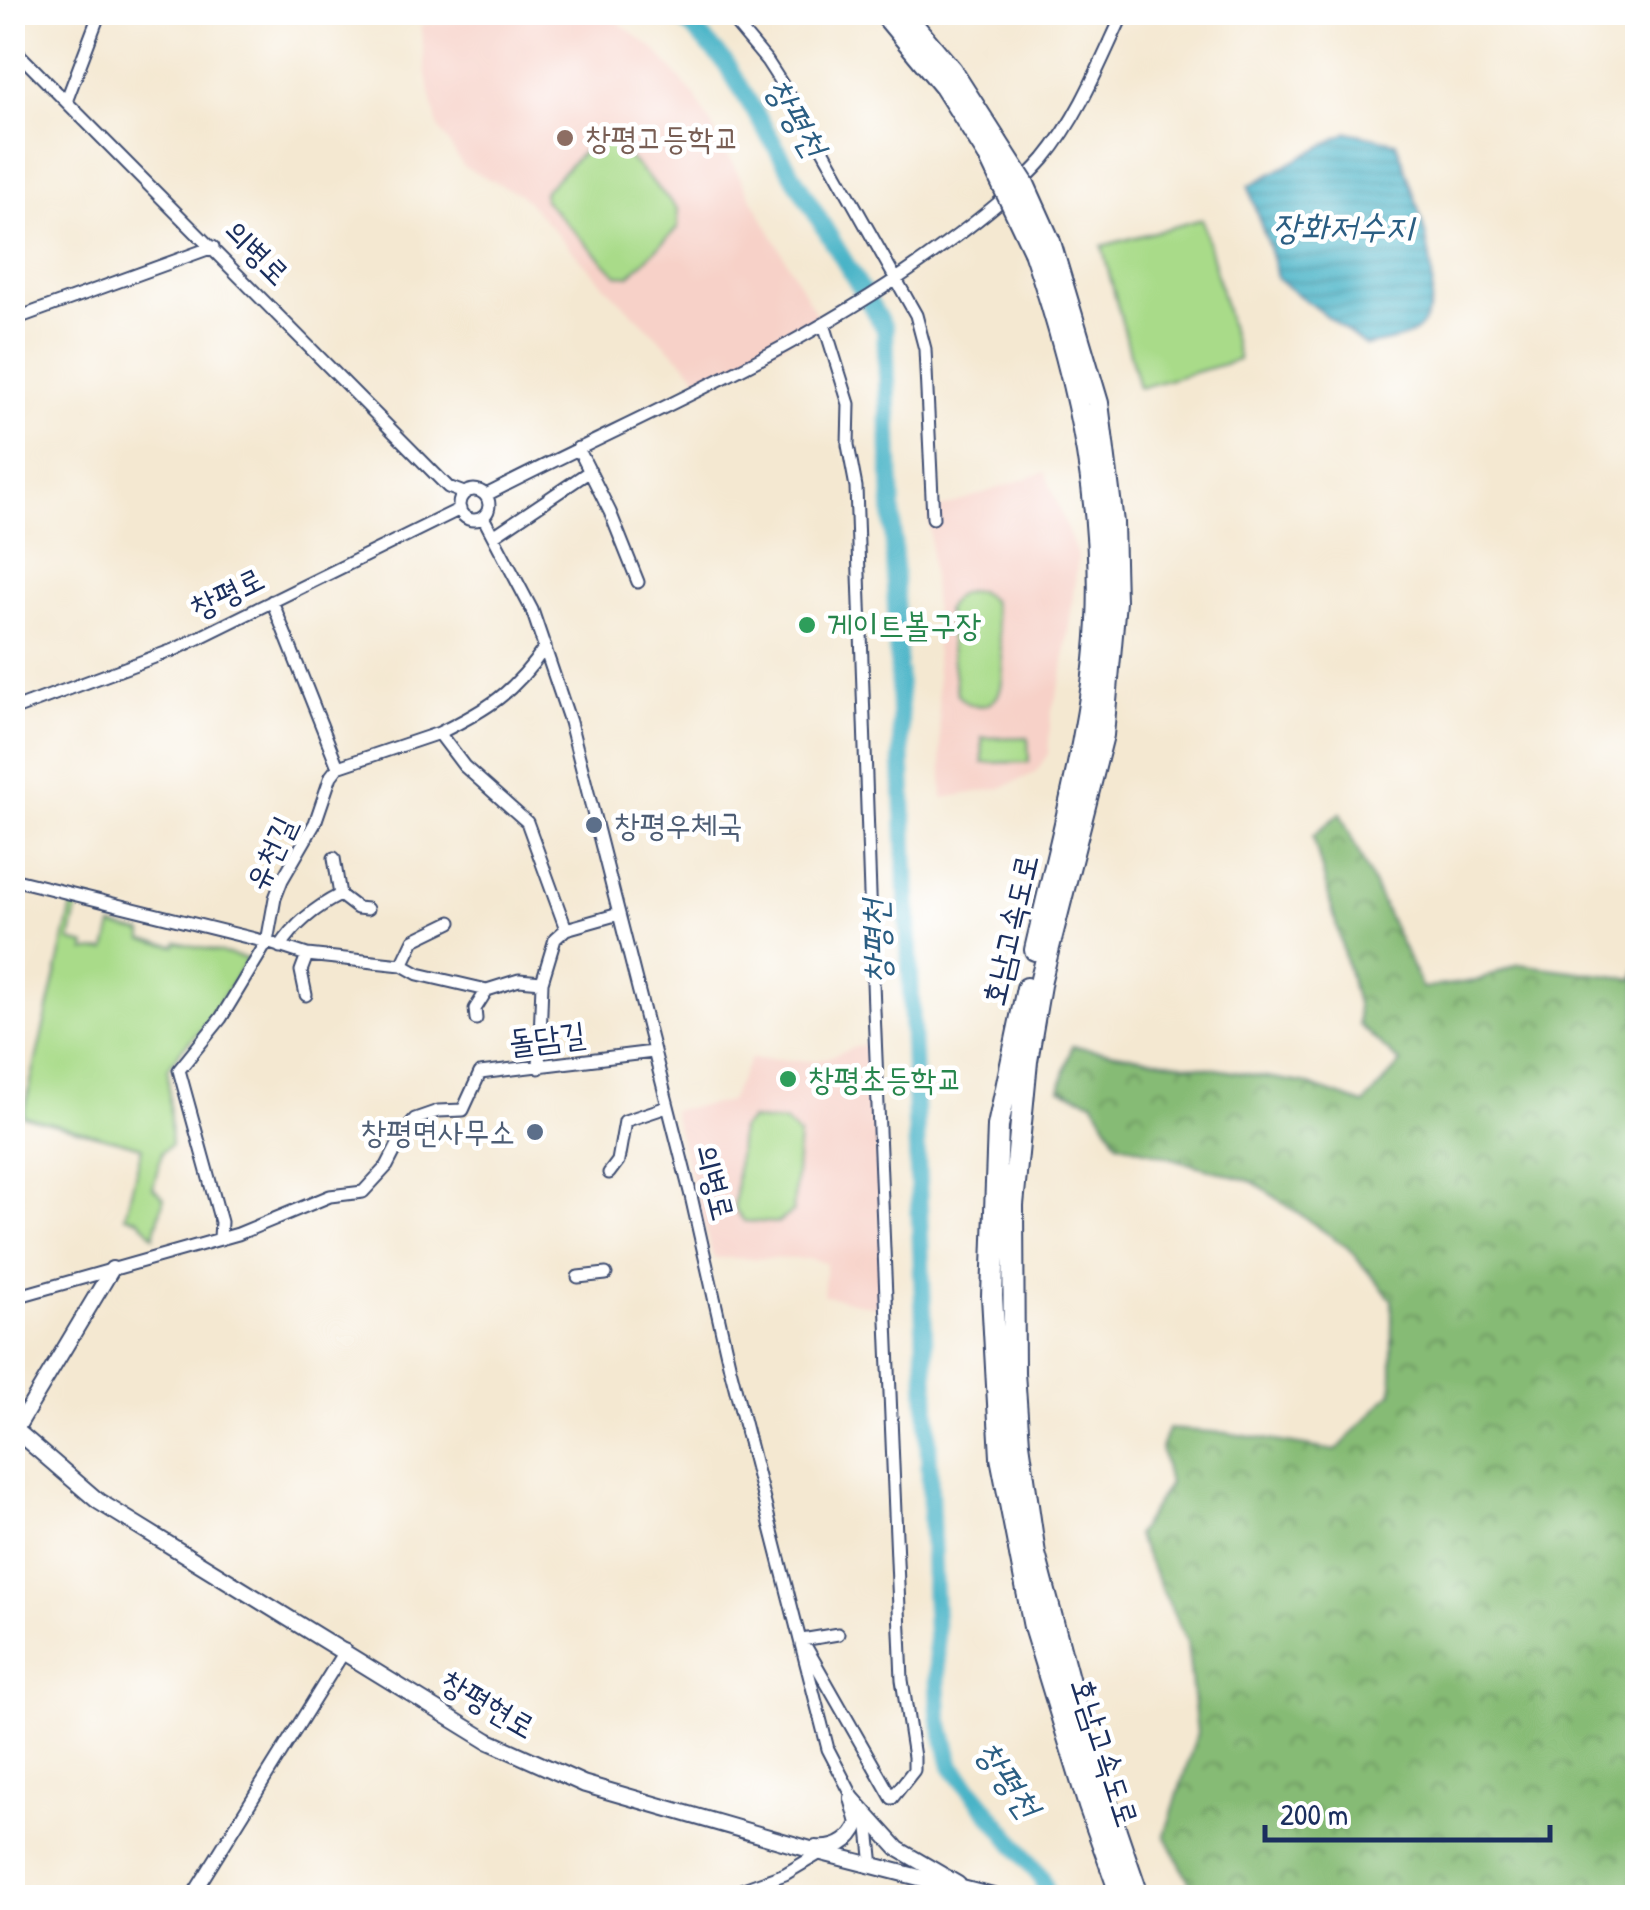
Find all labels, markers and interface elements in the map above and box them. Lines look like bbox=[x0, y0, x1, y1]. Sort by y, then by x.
water label: 창평천 bbox=[755, 68, 840, 168]
place label: 창평고등학교 bbox=[585, 116, 740, 159]
marker: 창평고등학교 bbox=[554, 127, 576, 149]
water label: 장화저수지 bbox=[1273, 203, 1417, 250]
street label: 의병로 bbox=[215, 209, 300, 294]
street label: 창평로 bbox=[183, 556, 271, 629]
place label: 게이트볼구장 bbox=[827, 603, 982, 646]
marker: 게이트볼구장 bbox=[796, 614, 818, 636]
place label: 창평우체국 bbox=[614, 803, 743, 846]
street label: 유천길 bbox=[234, 809, 305, 897]
marker: 창평우체국 bbox=[583, 814, 605, 836]
street label: 호남고속도로 bbox=[971, 850, 1048, 1010]
water label: 창평천 bbox=[850, 895, 900, 985]
street label: 돌담길 bbox=[506, 1011, 588, 1064]
place label: 창평초등학교 bbox=[808, 1057, 963, 1100]
marker: 창평초등학교 bbox=[777, 1068, 799, 1090]
place label: 창평면사무소 bbox=[361, 1110, 515, 1153]
marker: 창평면사무소 bbox=[524, 1121, 546, 1143]
street label: 의병로 bbox=[685, 1139, 746, 1225]
street label: 창평현로 bbox=[433, 1659, 544, 1748]
street label: 호남고속도로 bbox=[1061, 1672, 1150, 1832]
water label: 창평천 bbox=[965, 1731, 1054, 1830]
scale bar bbox=[1265, 1780, 1550, 1842]
text: 200 m bbox=[1280, 1794, 1348, 1834]

